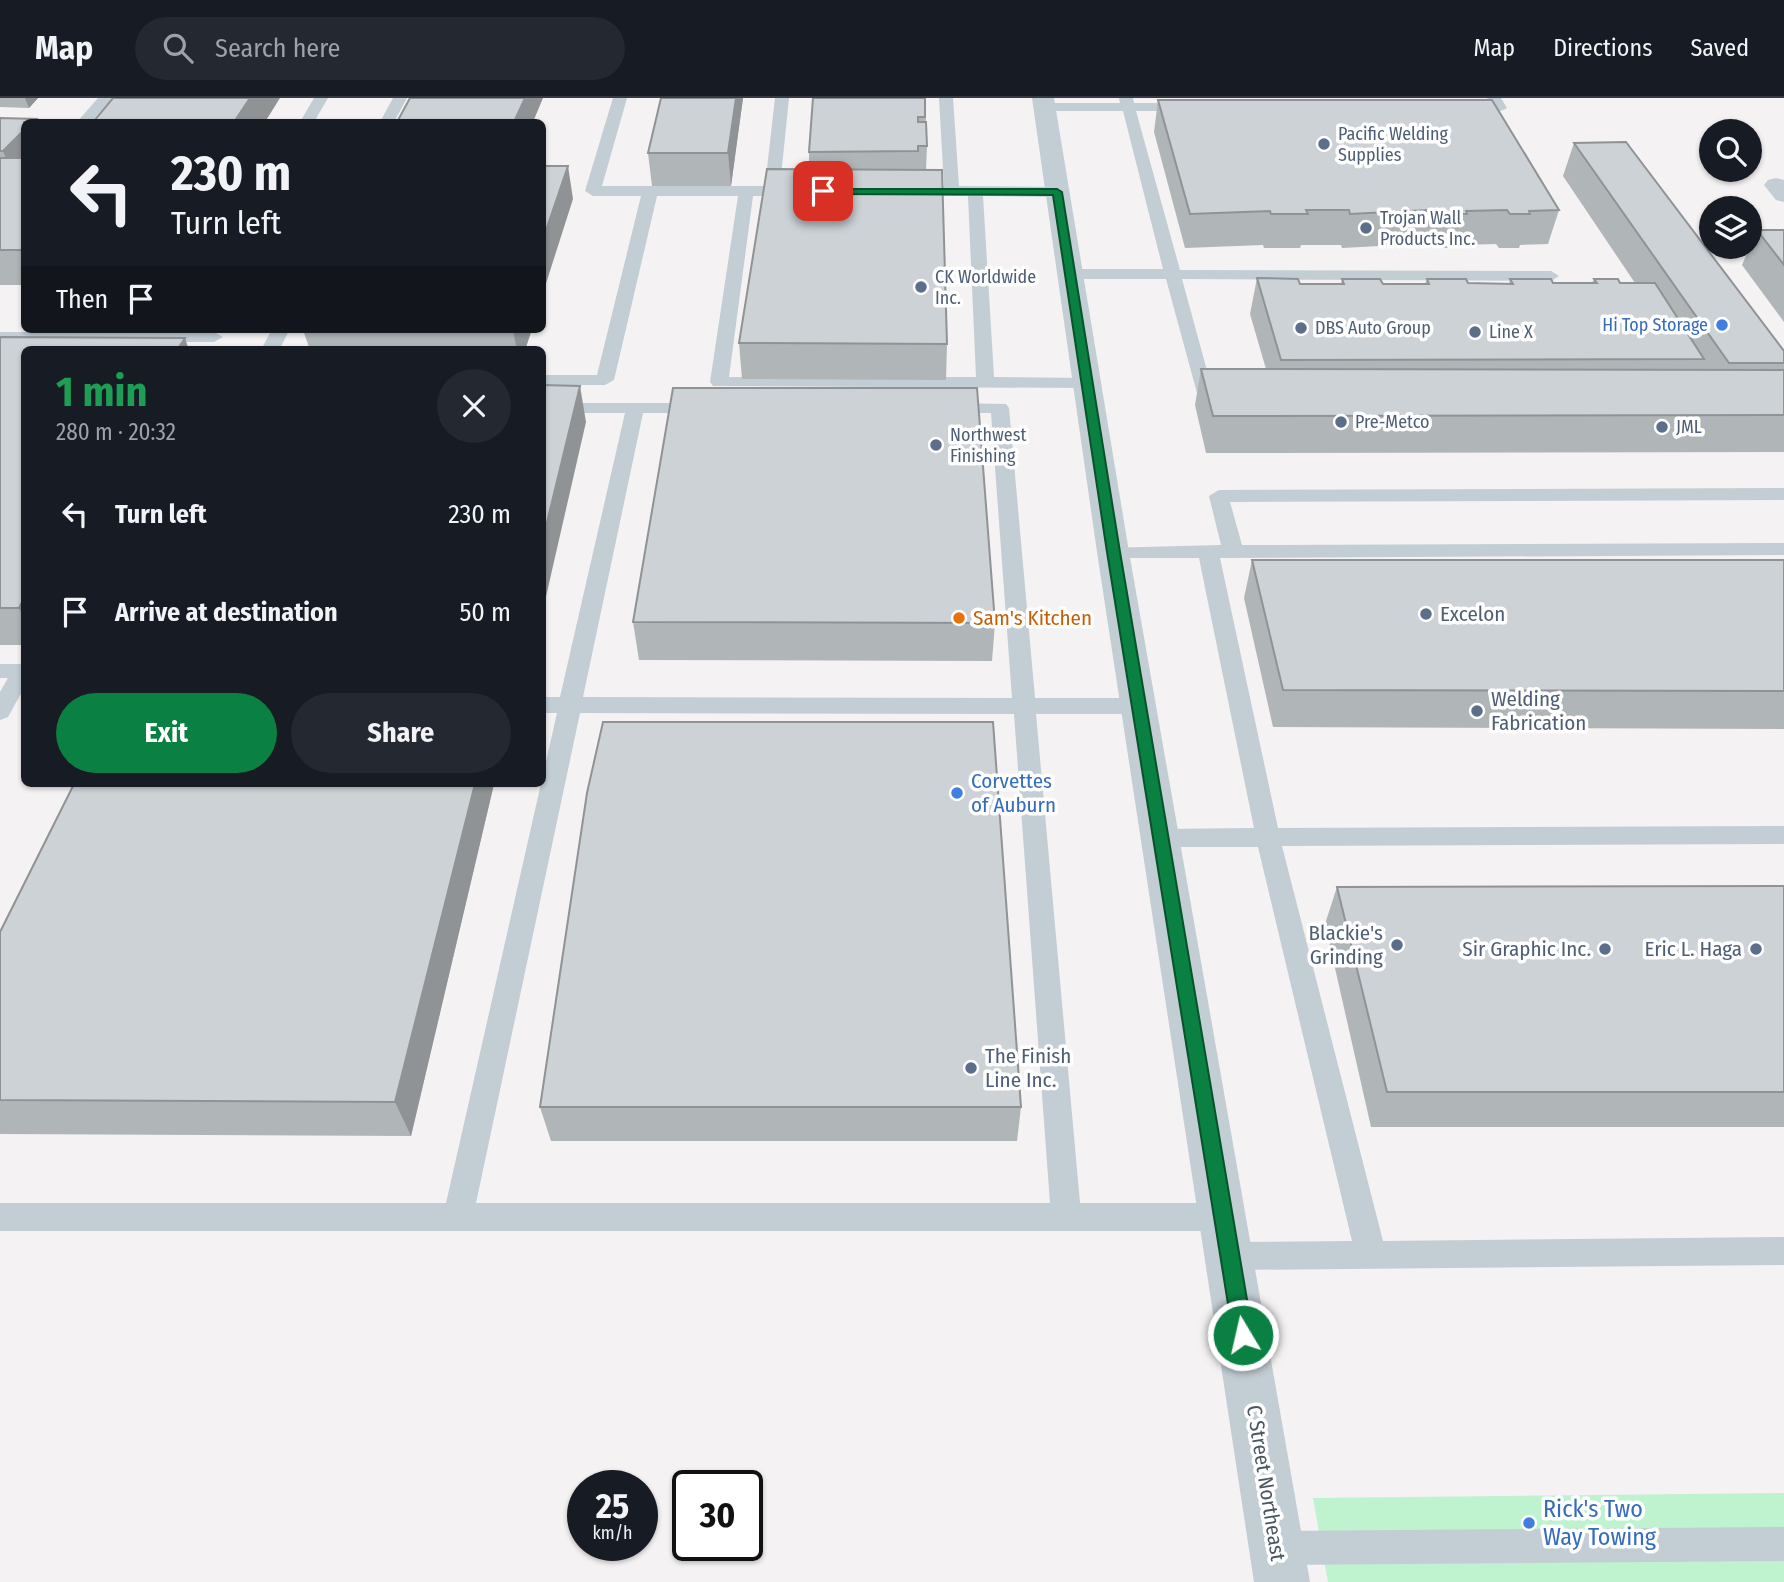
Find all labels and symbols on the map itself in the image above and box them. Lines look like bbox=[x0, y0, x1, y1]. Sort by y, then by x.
place label: Pacific Welding Supplies bbox=[1338, 123, 1448, 166]
marker: Pacific Welding Supplies bbox=[1316, 136, 1332, 152]
pin bbox=[793, 161, 853, 221]
place label: Trojan Wall Products Inc. bbox=[1380, 207, 1475, 250]
marker: Trojan Wall Products Inc. bbox=[1358, 220, 1374, 236]
place label: CK Worldwide Inc. bbox=[935, 266, 1036, 309]
marker: CK Worldwide Inc. bbox=[913, 279, 929, 295]
place label: Hi Top Storage bbox=[1602, 314, 1708, 336]
place label: DBS Auto Group bbox=[1315, 317, 1431, 339]
marker: Hi Top Storage bbox=[1714, 317, 1730, 333]
marker: DBS Auto Group bbox=[1293, 320, 1309, 336]
place label: Line X bbox=[1489, 321, 1533, 343]
marker: Line X bbox=[1467, 324, 1483, 340]
place label: Pre-Metco bbox=[1355, 411, 1430, 433]
marker: Pre-Metco bbox=[1333, 414, 1349, 430]
place label: JML bbox=[1676, 416, 1702, 438]
marker: JML bbox=[1654, 419, 1670, 435]
place label: Northwest Finishing bbox=[950, 424, 1026, 467]
marker: Northwest Finishing bbox=[928, 437, 944, 453]
place label: Excelon bbox=[1440, 601, 1505, 627]
place label: Sam's Kitchen bbox=[973, 605, 1092, 631]
marker: Excelon bbox=[1418, 606, 1434, 622]
marker: Sam's Kitchen bbox=[951, 610, 967, 626]
place label: Welding Fabrication bbox=[1491, 686, 1586, 736]
marker: Welding Fabrication bbox=[1469, 703, 1485, 719]
place label: Corvettes of Auburn bbox=[971, 768, 1056, 818]
marker: Corvettes of Auburn bbox=[949, 785, 965, 801]
place label: Blackie's Grinding bbox=[1309, 920, 1383, 970]
place label: Sir Graphic Inc. bbox=[1462, 936, 1591, 962]
place label: Eric L. Haga bbox=[1645, 936, 1742, 962]
marker: Blackie's Grinding bbox=[1389, 937, 1405, 953]
marker: Sir Graphic Inc. bbox=[1597, 941, 1613, 957]
marker: Eric L. Haga bbox=[1748, 941, 1764, 957]
place label: The Finish Line Inc. bbox=[985, 1043, 1071, 1093]
marker: The Finish Line Inc. bbox=[963, 1060, 979, 1076]
position arrow bbox=[1206, 1298, 1280, 1372]
street label: C Street Northeast bbox=[1241, 1403, 1291, 1563]
speed limit sign: 30 bbox=[672, 1470, 763, 1561]
place label: Rick's Two Way Towing bbox=[1543, 1495, 1657, 1551]
marker: Rick's Two Way Towing bbox=[1521, 1515, 1537, 1531]

